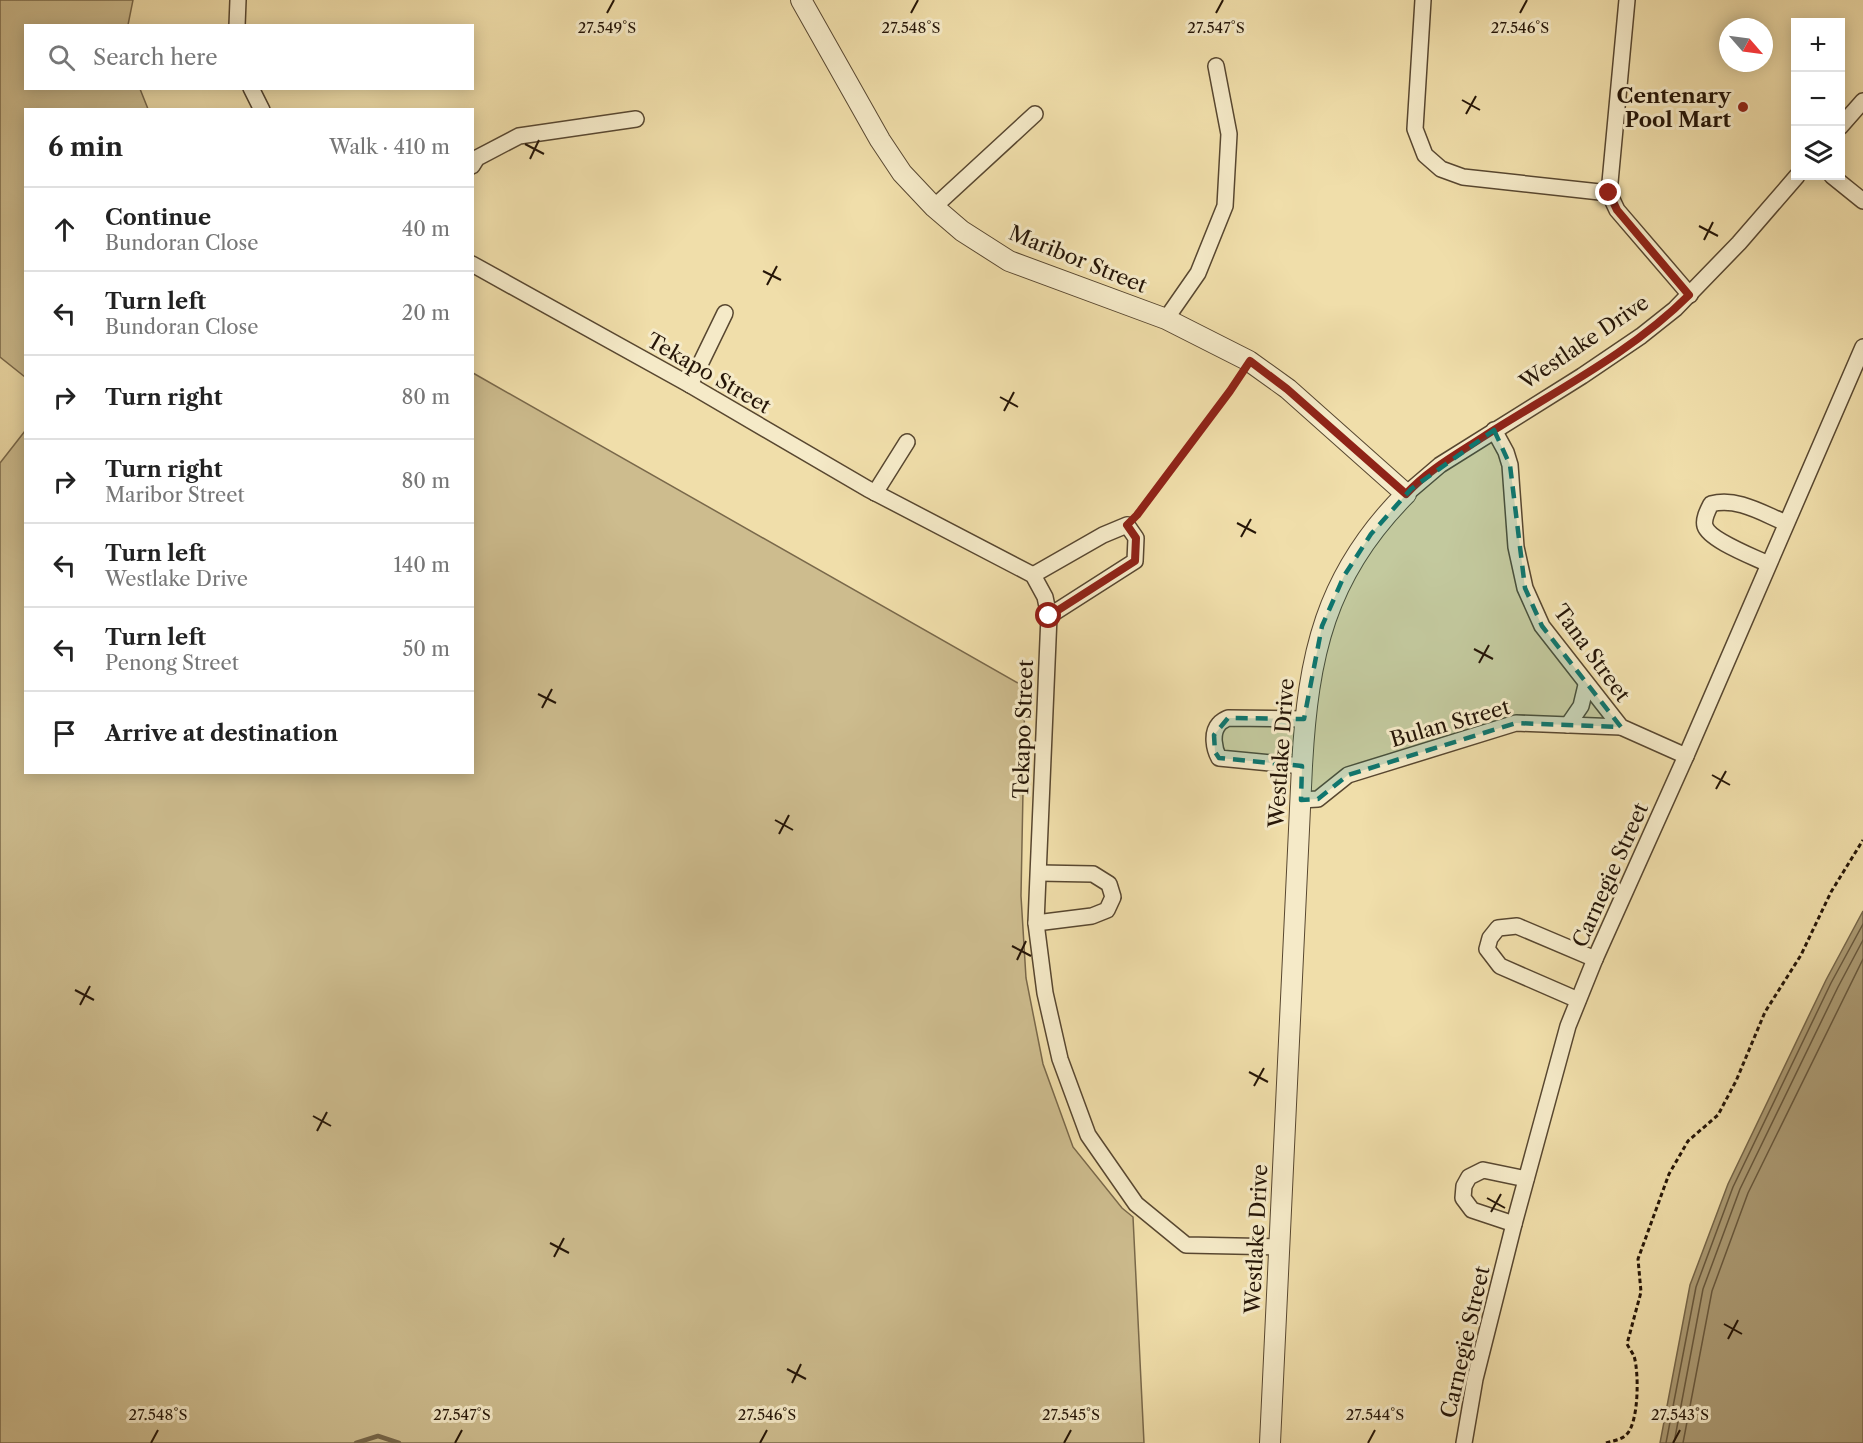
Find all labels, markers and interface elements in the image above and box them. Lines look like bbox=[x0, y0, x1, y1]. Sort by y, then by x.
text: 27.549°S bbox=[578, 18, 636, 37]
text: 27.548°S bbox=[882, 18, 940, 37]
text: 27.547°S bbox=[1187, 18, 1245, 37]
text: 27.546°S bbox=[1491, 18, 1549, 37]
north arrow bbox=[1719, 18, 1773, 72]
map controls bbox=[1791, 18, 1845, 180]
button: + bbox=[1791, 18, 1845, 72]
search box bbox=[24, 24, 474, 90]
icon: search bbox=[45, 41, 78, 74]
text: Search here bbox=[93, 44, 218, 71]
button: − bbox=[1791, 72, 1845, 126]
place label: Centenary Pool Mart bbox=[1617, 83, 1732, 132]
marker: Centenary Pool Mart bbox=[1736, 100, 1750, 114]
button: layers bbox=[1791, 126, 1845, 180]
text: 6 min bbox=[48, 131, 123, 163]
text: Walk · 410 m bbox=[329, 135, 450, 159]
route end bbox=[1595, 179, 1621, 205]
text: Continue bbox=[105, 204, 211, 231]
icon: ahead bbox=[48, 213, 81, 246]
text: 40 m bbox=[402, 217, 450, 241]
street label: Maribor Street bbox=[1005, 220, 1151, 298]
text: Bundoran Close bbox=[105, 231, 259, 255]
text: Turn left bbox=[105, 288, 206, 315]
street label: Westlake Drive bbox=[1514, 290, 1653, 395]
icon: left bbox=[48, 297, 81, 330]
text: 20 m bbox=[402, 301, 450, 325]
text: Bundoran Close bbox=[105, 315, 259, 339]
street label: Tekapo Street bbox=[642, 327, 776, 419]
icon: right bbox=[48, 381, 81, 414]
text: Turn right bbox=[105, 384, 223, 411]
text: 80 m bbox=[402, 385, 450, 409]
text: Turn right bbox=[105, 456, 223, 483]
icon: right bbox=[48, 465, 81, 498]
text: 80 m bbox=[402, 469, 450, 493]
text: Maribor Street bbox=[105, 483, 244, 507]
text: Turn left bbox=[105, 540, 206, 567]
icon: left bbox=[48, 549, 81, 582]
text: 140 m bbox=[393, 553, 450, 577]
text: Westlake Drive bbox=[105, 567, 248, 591]
street label: Tana Street bbox=[1548, 600, 1636, 707]
route start bbox=[1035, 602, 1061, 628]
text: Turn left bbox=[105, 624, 206, 651]
icon: left bbox=[48, 633, 81, 666]
text: 50 m bbox=[403, 637, 450, 661]
text: Penong Street bbox=[105, 651, 239, 675]
street label: Tekapo Street bbox=[1008, 658, 1038, 799]
street label: Westlake Drive bbox=[1263, 677, 1299, 830]
street label: Bulan Street bbox=[1387, 694, 1513, 752]
icon: arrive bbox=[48, 717, 81, 750]
text: Arrive at destination bbox=[105, 720, 338, 747]
street label: Carnegie Street bbox=[1567, 798, 1653, 951]
street label: Westlake Drive bbox=[1240, 1163, 1272, 1316]
street label: Carnegie Street bbox=[1435, 1263, 1495, 1421]
text: 27.548°S bbox=[129, 1405, 187, 1424]
text: 27.547°S bbox=[433, 1405, 491, 1424]
text: 27.546°S bbox=[738, 1405, 796, 1424]
text: 27.545°S bbox=[1042, 1405, 1100, 1424]
text: 27.544°S bbox=[1346, 1405, 1404, 1424]
text: 27.543°S bbox=[1651, 1405, 1709, 1424]

